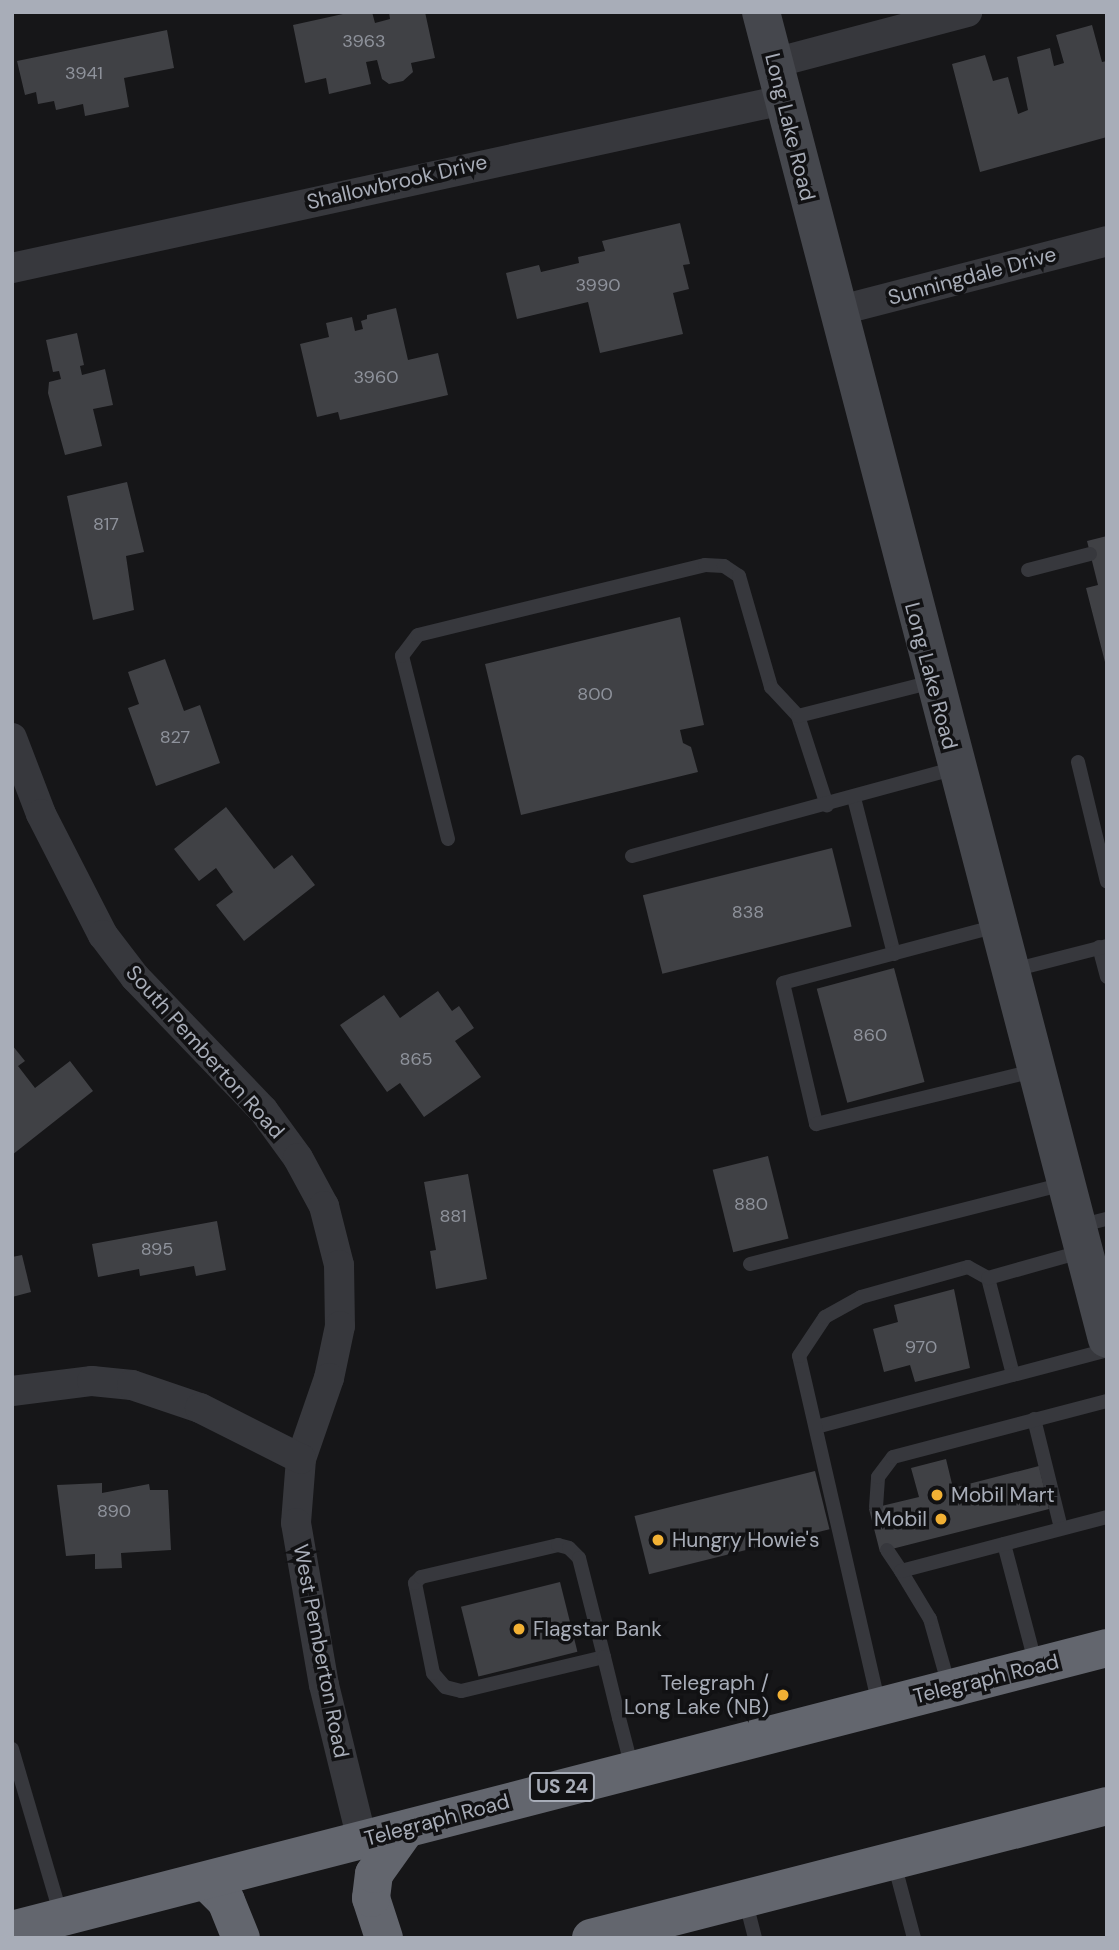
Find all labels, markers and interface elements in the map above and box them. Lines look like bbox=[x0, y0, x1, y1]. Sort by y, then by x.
house number: 3963 bbox=[342, 30, 386, 52]
street label: Long Lake Road bbox=[759, 51, 821, 203]
house number: 3941 bbox=[65, 62, 103, 84]
street label: Shallowbrook Drive bbox=[304, 149, 490, 215]
street label: Sunningdale Drive bbox=[885, 241, 1059, 311]
house number: 3990 bbox=[575, 274, 621, 296]
house number: 3960 bbox=[353, 366, 399, 388]
house number: 817 bbox=[93, 513, 119, 535]
street label: Long Lake Road bbox=[899, 600, 963, 752]
house number: 800 bbox=[577, 683, 613, 705]
house number: 827 bbox=[160, 726, 190, 748]
house number: 838 bbox=[732, 901, 764, 923]
street label: South Pemberton Road bbox=[121, 960, 289, 1144]
house number: 860 bbox=[853, 1024, 887, 1046]
house number: 865 bbox=[400, 1048, 432, 1070]
house number: 880 bbox=[734, 1193, 768, 1215]
house number: 881 bbox=[439, 1205, 467, 1227]
house number: 895 bbox=[141, 1238, 173, 1260]
house number: 970 bbox=[905, 1336, 937, 1358]
place label: Mobil Mart bbox=[951, 1482, 1055, 1508]
marker: Mobil Mart bbox=[929, 1487, 945, 1503]
house number: 890 bbox=[97, 1500, 131, 1522]
place label: Mobil bbox=[874, 1506, 927, 1532]
marker: Mobil bbox=[933, 1511, 949, 1527]
place label: Hungry Howie's bbox=[672, 1527, 819, 1553]
marker: Hungry Howie's bbox=[650, 1532, 666, 1548]
street label: West Pemberton Road bbox=[288, 1542, 354, 1760]
place label: Flagstar Bank bbox=[533, 1616, 662, 1642]
marker: Flagstar Bank bbox=[511, 1621, 527, 1637]
street label: Telegraph Road bbox=[911, 1649, 1061, 1709]
place label: Telegraph / Long Lake (NB) bbox=[624, 1670, 769, 1720]
marker: Telegraph / Long Lake (NB) bbox=[775, 1687, 791, 1703]
road number: US 24 bbox=[529, 1772, 595, 1802]
street label: Telegraph Road bbox=[362, 1789, 512, 1851]

